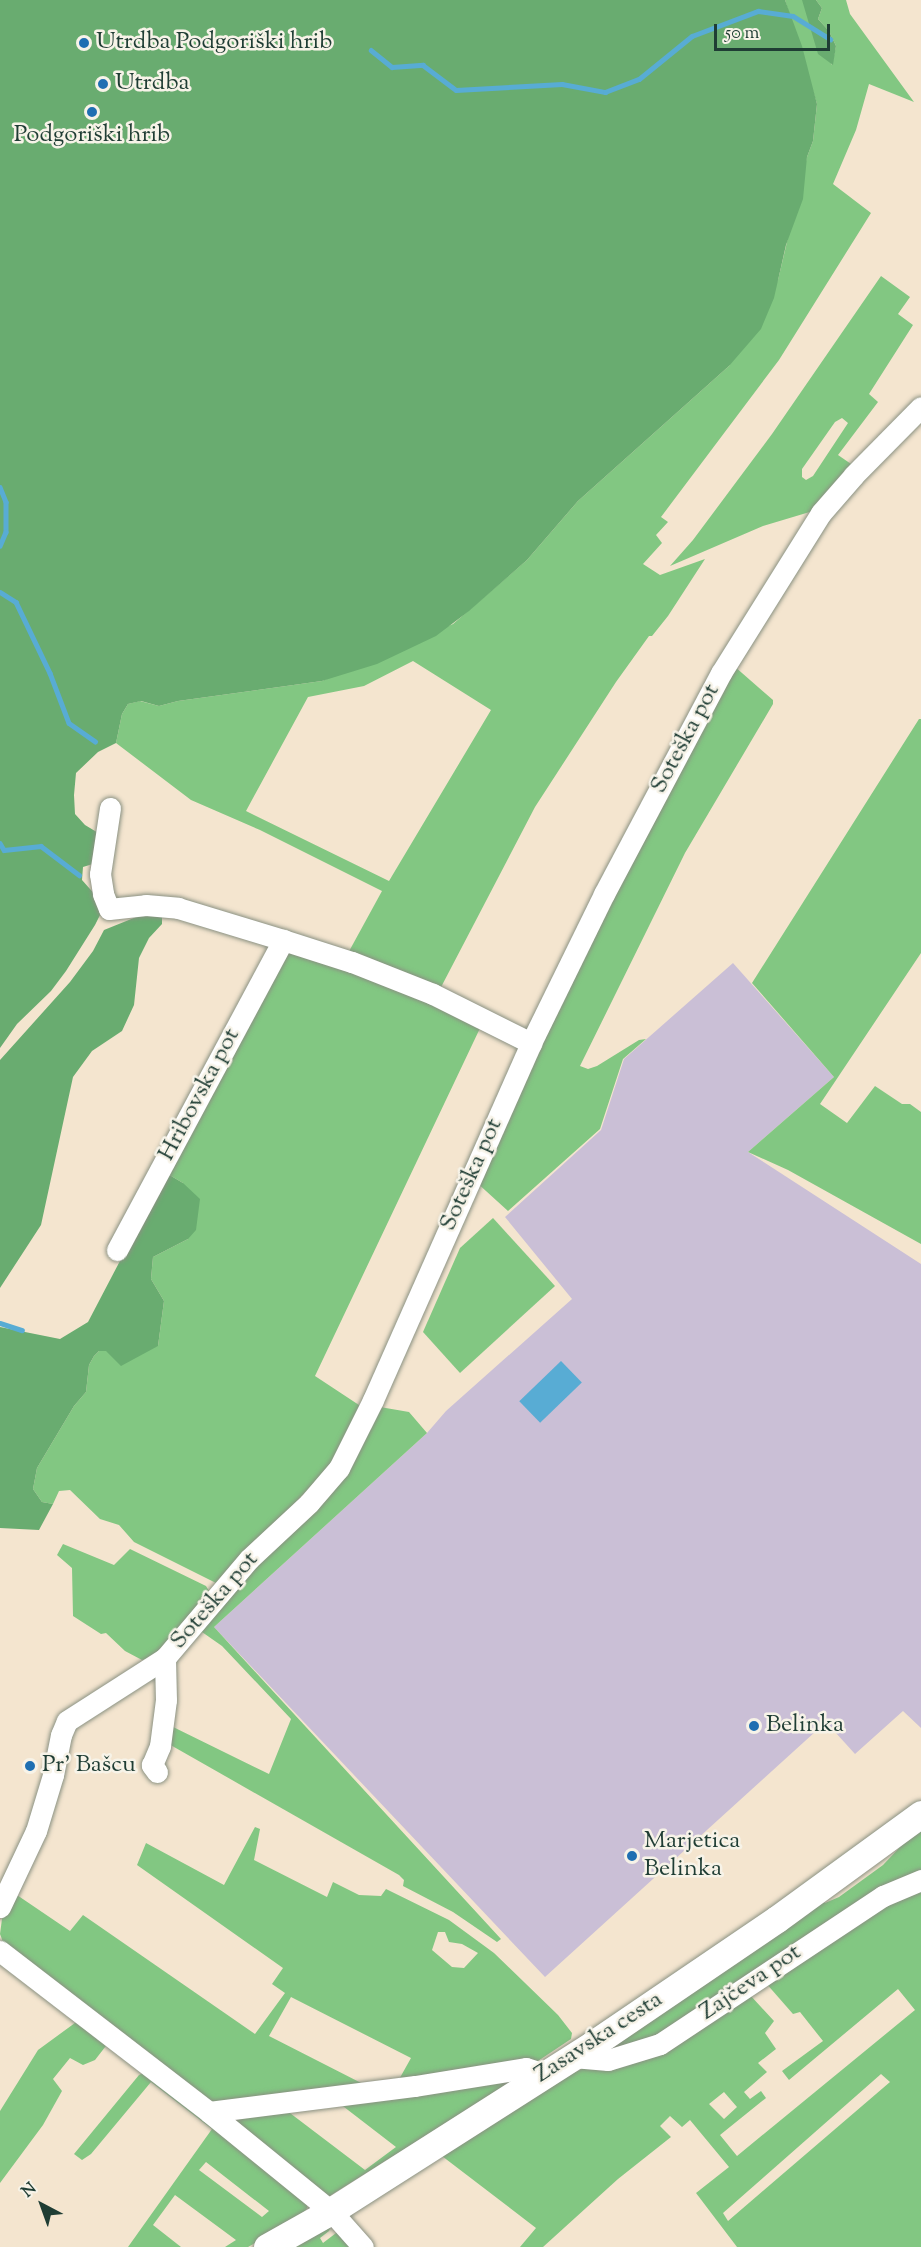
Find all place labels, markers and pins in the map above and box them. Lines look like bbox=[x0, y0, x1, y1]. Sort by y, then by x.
place label: Utrdba Podgoriški hrib bbox=[96, 29, 332, 57]
marker: Utrdba Podgoriški hrib bbox=[77, 36, 91, 50]
place label: Utrdba bbox=[115, 70, 190, 98]
marker: Utrdba bbox=[96, 77, 110, 91]
marker: Podgoriški hrib bbox=[85, 105, 99, 119]
place label: Podgoriški hrib bbox=[14, 122, 170, 150]
place label: Belinka bbox=[766, 1712, 844, 1740]
marker: Belinka bbox=[747, 1719, 761, 1733]
place label: Pr' Bašcu bbox=[42, 1752, 136, 1780]
marker: Pr' Bašcu bbox=[23, 1759, 37, 1773]
place label: Marjetica Belinka bbox=[644, 1828, 740, 1884]
marker: Marjetica Belinka bbox=[625, 1849, 639, 1863]

